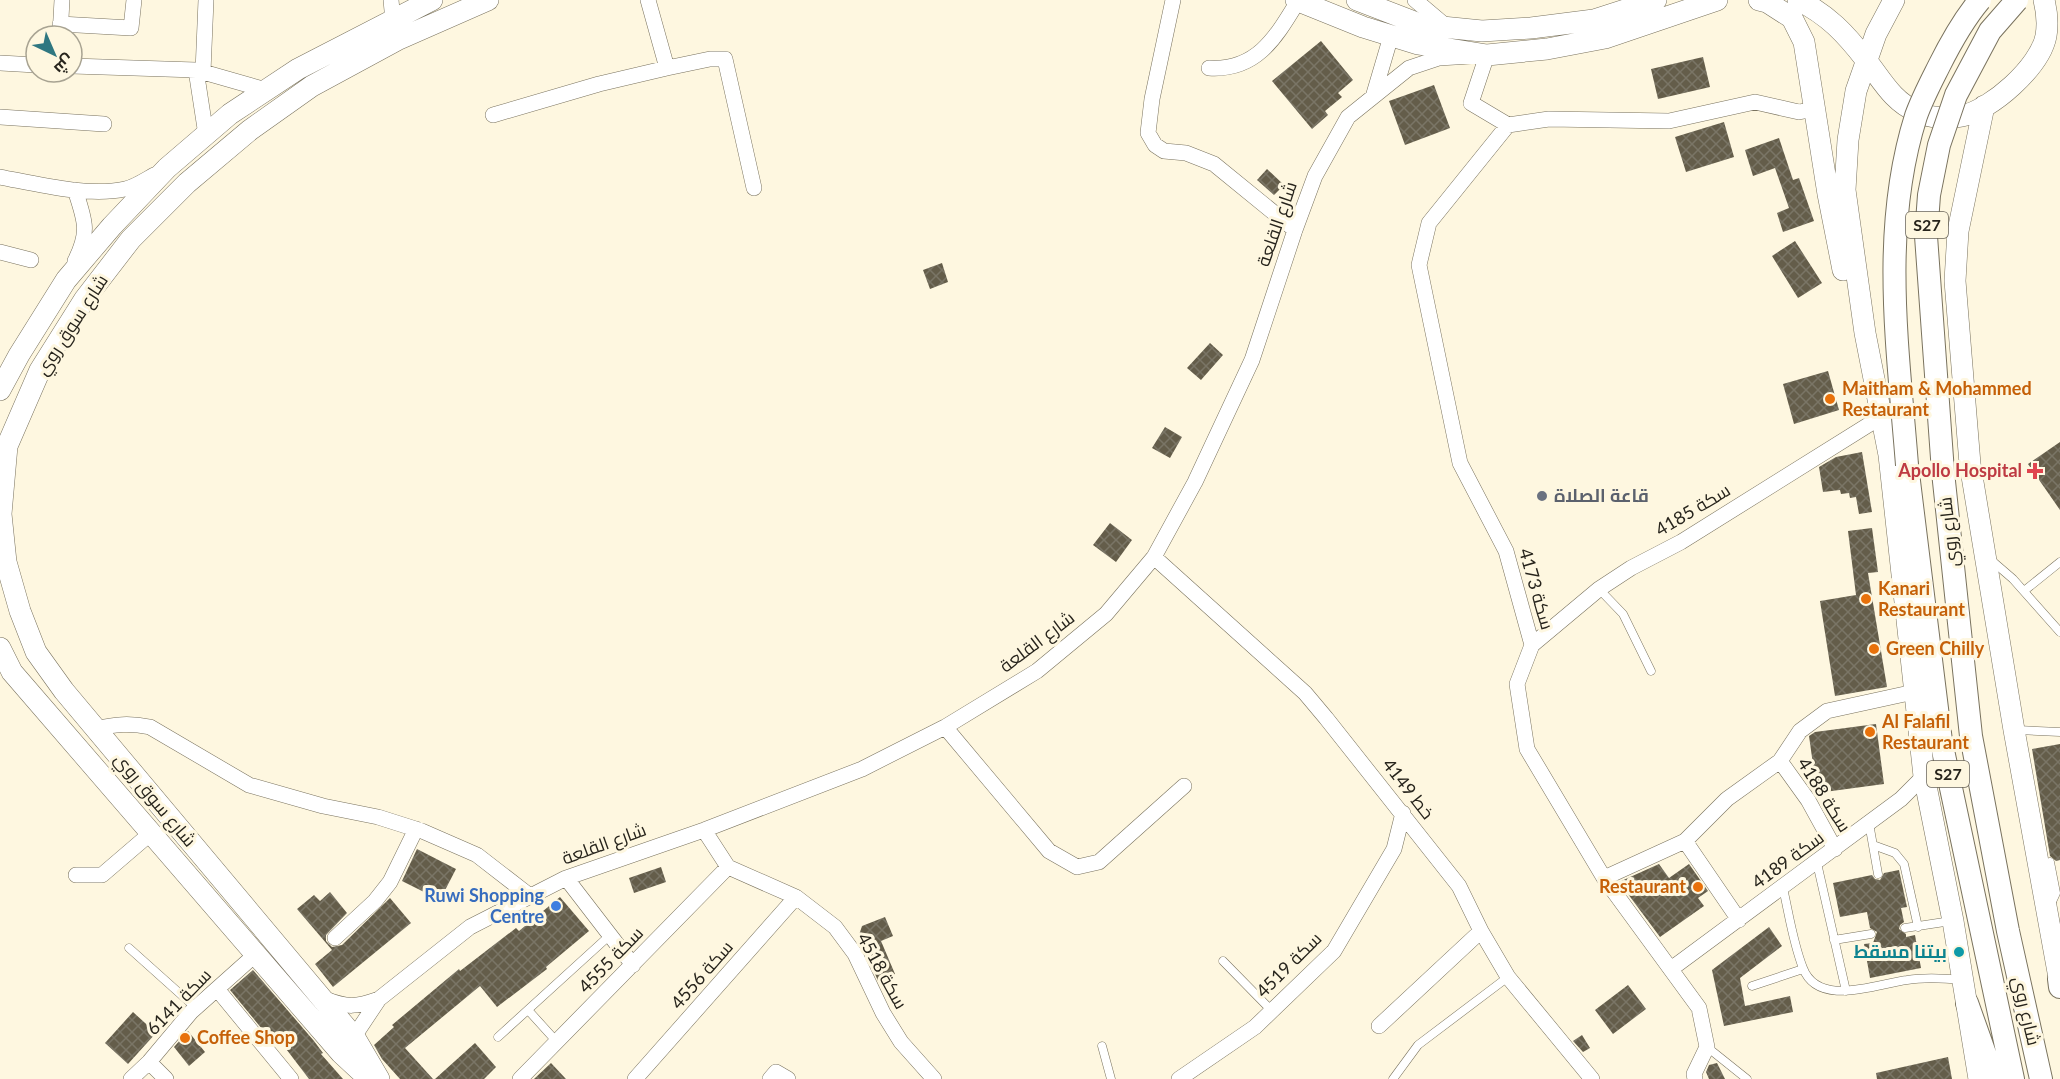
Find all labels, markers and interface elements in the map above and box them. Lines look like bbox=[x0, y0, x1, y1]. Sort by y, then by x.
north arrow bbox=[24, 24, 84, 84]
text: ش bbox=[50, 50, 79, 79]
street label: شارع القلعة bbox=[1251, 178, 1303, 270]
road number: S27 bbox=[1906, 212, 1948, 238]
street label: شارع سوق روي bbox=[30, 270, 115, 381]
place label: Maitham & Mohammed Restaurant bbox=[1842, 377, 2032, 420]
marker: Maitham & Mohammed Restaurant bbox=[1823, 392, 1837, 406]
place label: Apollo Hospital bbox=[1897, 459, 2022, 481]
marker: Apollo Hospital bbox=[2026, 462, 2044, 480]
street label: سكة 4185 bbox=[1651, 478, 1734, 540]
place label: قاعة الصلاة bbox=[1554, 484, 1649, 506]
marker: قاعة الصلاة bbox=[1535, 489, 1549, 503]
street label: شارع روي bbox=[1933, 496, 1967, 568]
street label: سكة 4173 bbox=[1515, 546, 1559, 632]
place label: Kanari Restaurant bbox=[1878, 577, 1965, 620]
marker: Kanari Restaurant bbox=[1859, 592, 1873, 606]
street label: شارع القلعة bbox=[995, 606, 1079, 678]
place label: Green Chilly bbox=[1886, 637, 1985, 659]
marker: Green Chilly bbox=[1867, 642, 1881, 656]
place label: Al Falafil Restaurant bbox=[1881, 710, 1969, 753]
marker: Al Falafil Restaurant bbox=[1863, 725, 1877, 739]
street label: شارع سوق روي bbox=[107, 748, 201, 853]
street label: سكة 4188 bbox=[1793, 753, 1856, 836]
street label: 4149 خط bbox=[1378, 754, 1439, 823]
road number: S27 bbox=[1927, 761, 1969, 787]
street label: شارع القلعة bbox=[558, 818, 650, 870]
street label: سكة 4189 bbox=[1747, 826, 1828, 893]
place label: Restaurant bbox=[1599, 875, 1686, 897]
marker: Restaurant bbox=[1691, 880, 1705, 894]
place label: Ruwi Shopping Centre bbox=[424, 884, 544, 927]
marker: Ruwi Shopping Centre bbox=[549, 899, 563, 913]
street label: سكة 4555 bbox=[573, 922, 647, 997]
street label: سكة 4519 bbox=[1251, 927, 1326, 1002]
street label: سكة 4518 bbox=[853, 929, 913, 1012]
street label: سكة 4556 bbox=[666, 936, 737, 1013]
place label: بيتنا مسقط bbox=[1854, 940, 1947, 962]
marker: بيتنا مسقط bbox=[1952, 945, 1966, 959]
street label: سكة 6141 bbox=[141, 964, 215, 1039]
street label: شارع روي bbox=[2004, 974, 2046, 1048]
place label: Coffee Shop bbox=[197, 1026, 295, 1048]
marker: Coffee Shop bbox=[178, 1031, 192, 1045]

